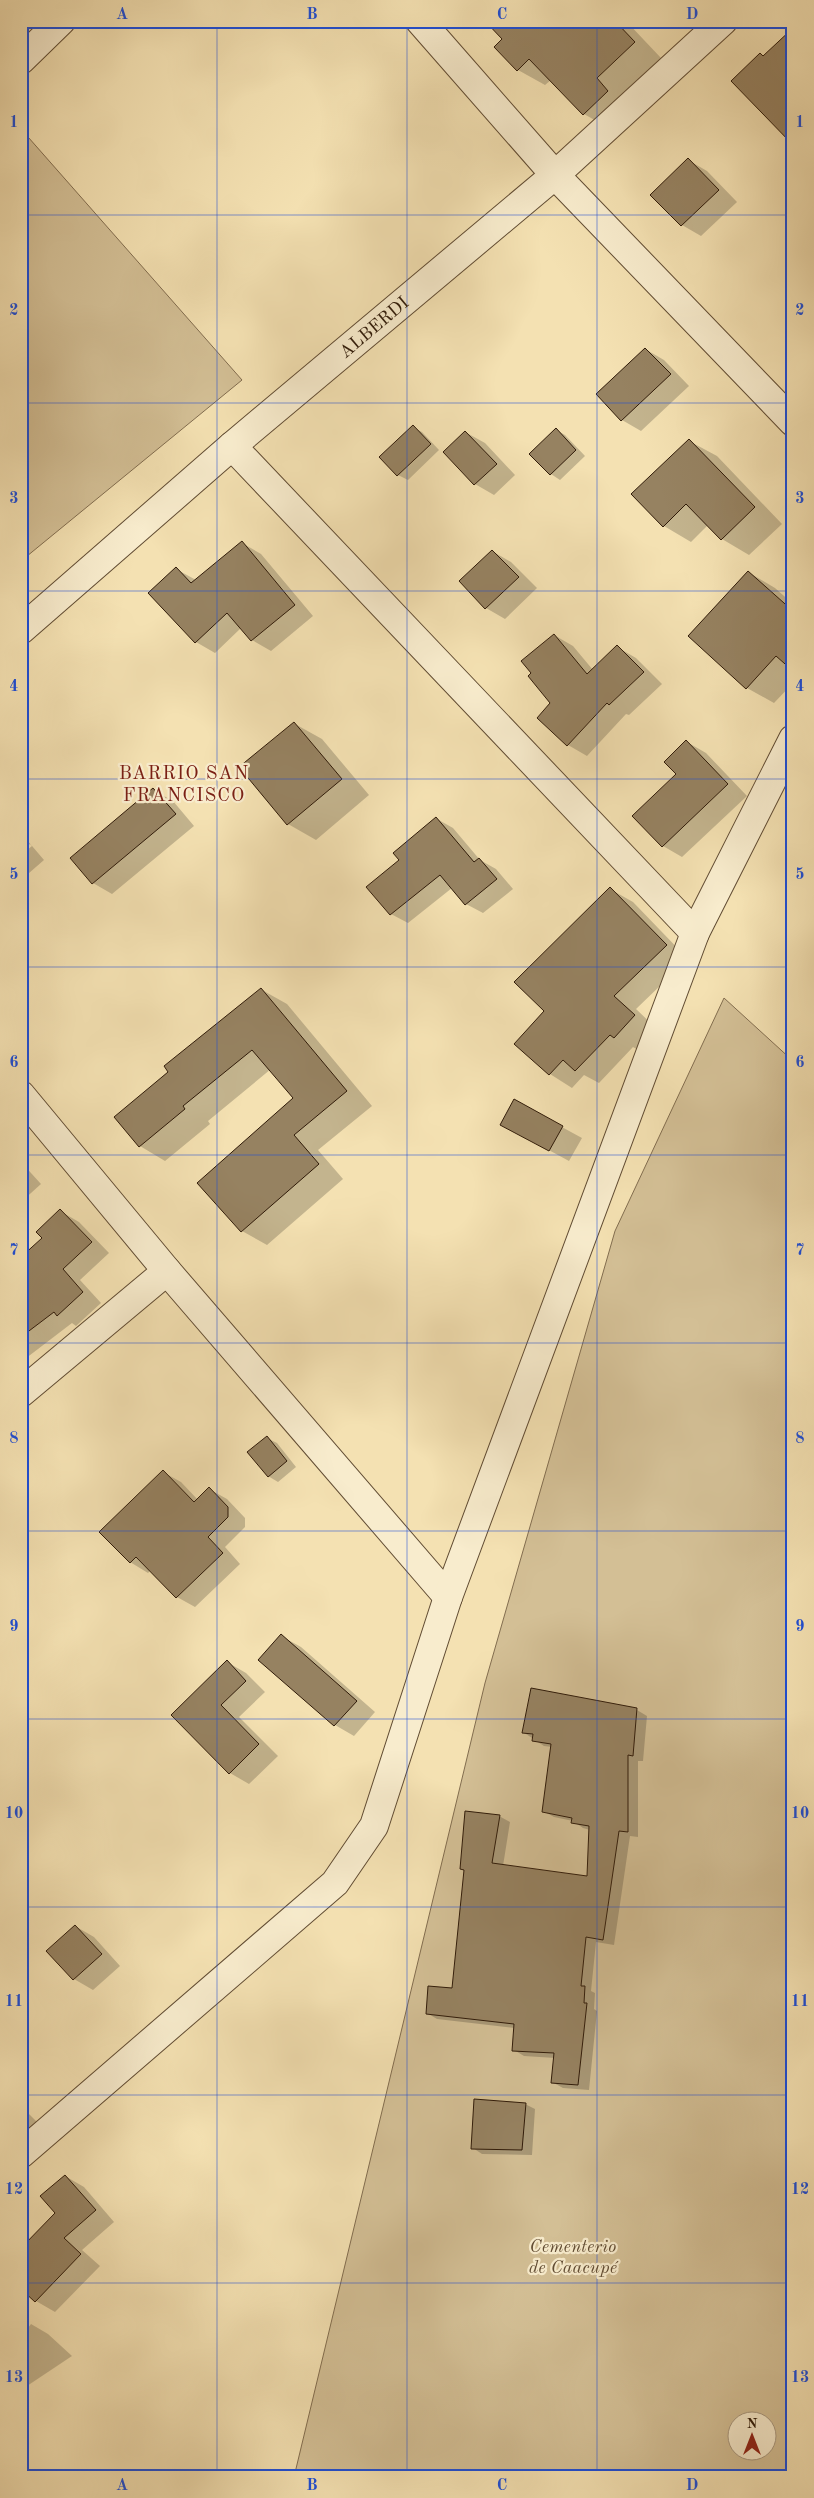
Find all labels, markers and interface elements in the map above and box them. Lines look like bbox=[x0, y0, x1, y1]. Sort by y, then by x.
text: A bbox=[116, 7, 128, 23]
text: B bbox=[306, 7, 318, 23]
text: C bbox=[497, 7, 507, 23]
text: D bbox=[686, 7, 698, 23]
text: 1 bbox=[9, 115, 19, 131]
text: 1 bbox=[795, 115, 805, 131]
street label: ALBERDI bbox=[336, 294, 413, 362]
text: 2 bbox=[9, 303, 19, 319]
text: 2 bbox=[795, 303, 805, 319]
text: 3 bbox=[9, 491, 19, 507]
text: 3 bbox=[795, 491, 805, 507]
text: 4 bbox=[9, 679, 19, 695]
text: 4 bbox=[795, 679, 805, 695]
district label: BARRIO SAN FRANCISCO bbox=[119, 765, 249, 806]
text: 5 bbox=[9, 867, 19, 883]
text: 5 bbox=[795, 867, 805, 883]
text: 6 bbox=[9, 1055, 19, 1071]
text: 6 bbox=[795, 1055, 805, 1071]
text: 7 bbox=[9, 1243, 19, 1259]
text: 7 bbox=[795, 1243, 805, 1259]
text: 8 bbox=[9, 1431, 19, 1447]
text: 8 bbox=[795, 1431, 805, 1447]
text: 9 bbox=[9, 1619, 19, 1635]
text: 9 bbox=[795, 1619, 805, 1635]
text: 10 bbox=[5, 1806, 23, 1822]
text: 10 bbox=[791, 1806, 809, 1822]
text: 11 bbox=[5, 1994, 23, 2010]
text: 11 bbox=[791, 1994, 809, 2010]
text: 12 bbox=[5, 2182, 23, 2198]
text: 12 bbox=[791, 2182, 809, 2198]
park label: Cementerio de Caacupé bbox=[529, 2238, 619, 2277]
text: 13 bbox=[5, 2370, 23, 2386]
text: 13 bbox=[791, 2370, 809, 2386]
north arrow bbox=[726, 2410, 776, 2460]
text: N bbox=[747, 2417, 758, 2431]
text: A bbox=[116, 2478, 128, 2494]
text: B bbox=[306, 2478, 318, 2494]
text: C bbox=[497, 2478, 507, 2494]
text: D bbox=[686, 2478, 698, 2494]

